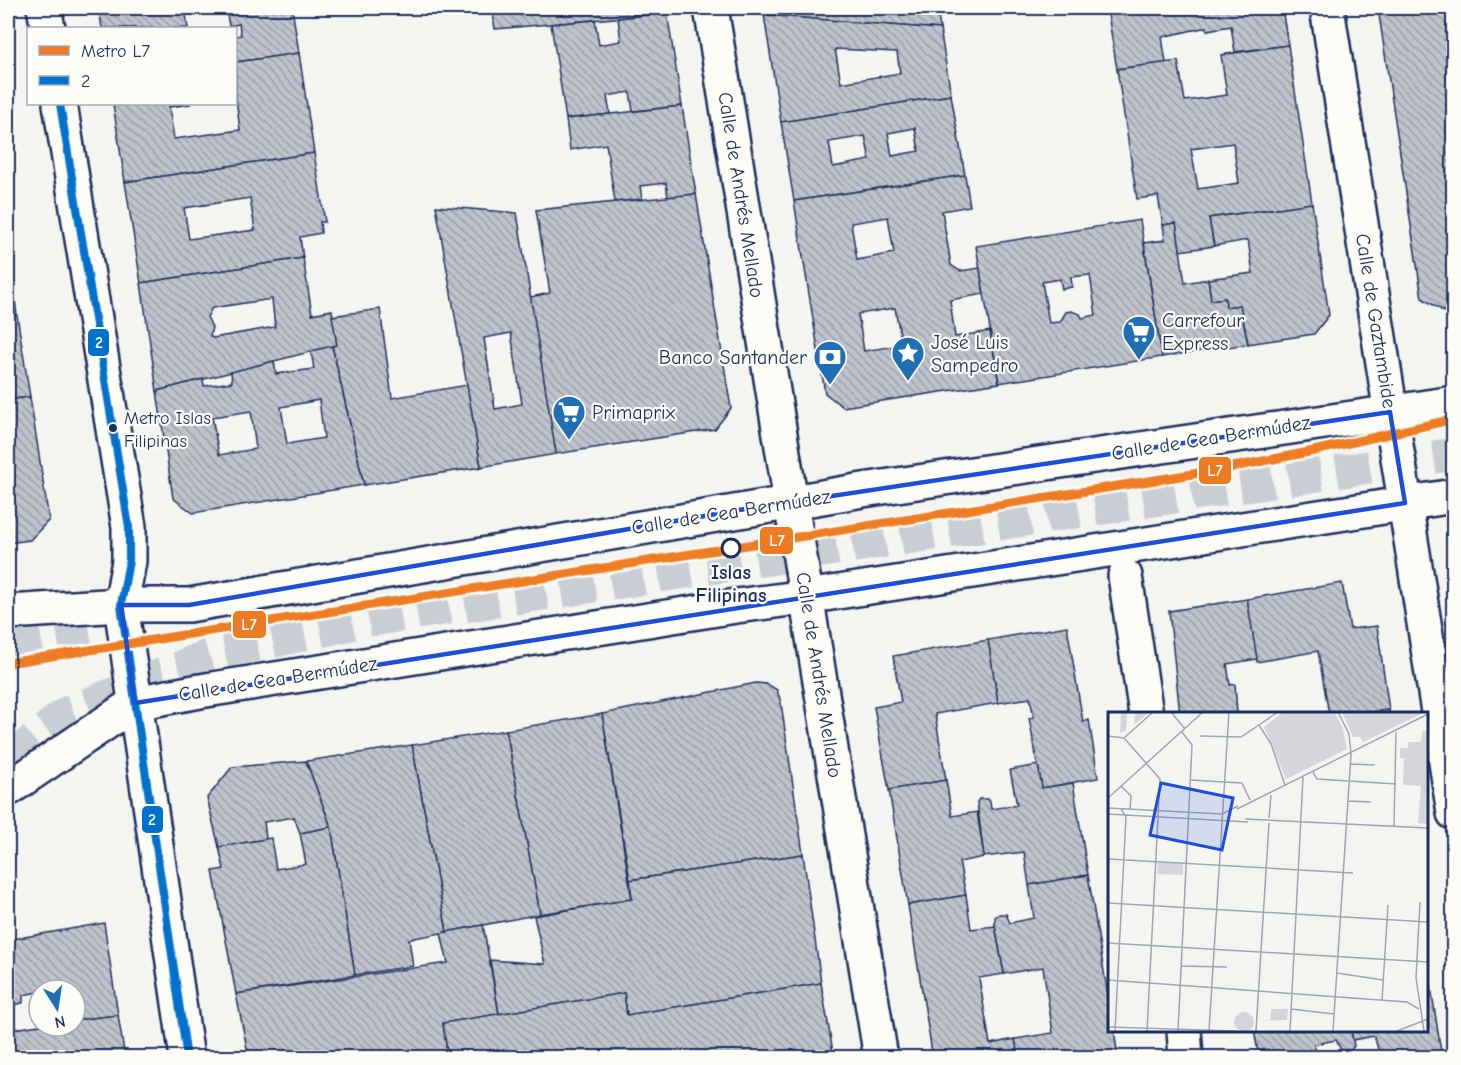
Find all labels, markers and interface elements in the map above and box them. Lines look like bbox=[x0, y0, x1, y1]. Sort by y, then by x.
legend bbox=[27, 27, 237, 105]
text: Metro L7 bbox=[81, 41, 151, 62]
text: 2 bbox=[81, 71, 90, 92]
street label: Calle de Andrés Mellado bbox=[713, 90, 769, 300]
street label: Calle de Gaztambide bbox=[1351, 232, 1401, 410]
place label: Carrefour Express bbox=[1162, 309, 1244, 355]
supermarket icon: Carrefour Express bbox=[1121, 314, 1157, 361]
line badge: 2 bbox=[87, 328, 110, 357]
place label: José Luis Sampedro bbox=[931, 331, 1018, 377]
text: 2 bbox=[95, 334, 103, 352]
place icon: José Luis Sampedro bbox=[890, 335, 926, 382]
bank icon: Banco Santander bbox=[812, 339, 848, 386]
place label: Banco Santander bbox=[659, 346, 807, 369]
supermarket icon: Primaprix bbox=[551, 394, 587, 441]
place label: Primaprix bbox=[592, 401, 676, 424]
place label: Metro Islas Filipinas bbox=[124, 408, 211, 452]
street label: Calle de Cea Bermúdez bbox=[1110, 411, 1312, 465]
marker: Metro Islas Filipinas bbox=[107, 422, 119, 434]
line badge: L7 bbox=[1198, 456, 1232, 485]
text: L7 bbox=[1207, 462, 1223, 480]
street label: Calle de Cea Bermúdez bbox=[630, 485, 832, 539]
line badge: L7 bbox=[759, 526, 794, 555]
text: L7 bbox=[769, 532, 785, 550]
marker: Islas Filipinas bbox=[721, 538, 741, 558]
place label: Islas Filipinas bbox=[696, 561, 766, 607]
street label: Calle de Andrés Mellado bbox=[791, 570, 847, 780]
line badge: L7 bbox=[232, 610, 267, 639]
text: L7 bbox=[241, 616, 257, 634]
street label: Calle de Cea Bermúdez bbox=[177, 652, 379, 706]
inset map bbox=[1108, 712, 1428, 1032]
line badge: 2 bbox=[141, 805, 164, 834]
text: 2 bbox=[148, 811, 156, 829]
north arrow bbox=[27, 978, 87, 1038]
text: N bbox=[53, 1012, 67, 1032]

